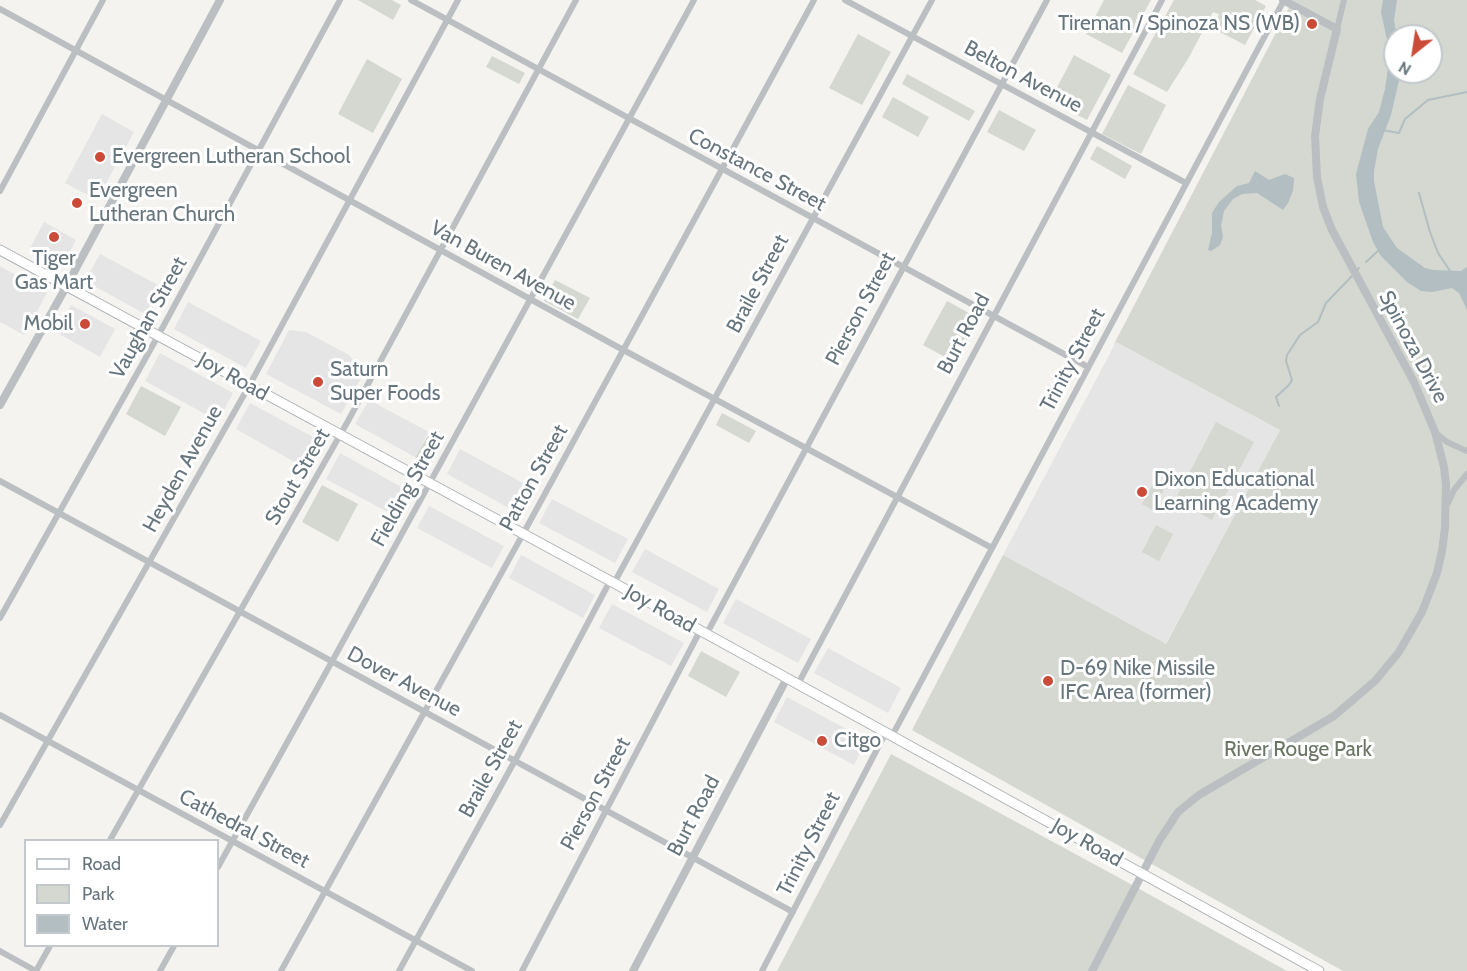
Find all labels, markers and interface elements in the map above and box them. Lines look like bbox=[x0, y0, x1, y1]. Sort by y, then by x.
place label: Tireman / Spinoza NS (WB) bbox=[1058, 11, 1300, 37]
marker: Tireman / Spinoza NS (WB) bbox=[1305, 17, 1319, 31]
north arrow bbox=[1383, 24, 1443, 84]
street label: Belton Avenue bbox=[960, 35, 1086, 119]
text: N bbox=[1395, 57, 1414, 79]
street label: Constance Street bbox=[684, 123, 830, 217]
place label: Evergreen Lutheran School bbox=[112, 144, 350, 170]
marker: Evergreen Lutheran School bbox=[93, 150, 107, 164]
place label: Evergreen Lutheran Church bbox=[89, 178, 235, 228]
marker: Evergreen Lutheran Church bbox=[70, 196, 84, 210]
street label: Van Buren Avenue bbox=[426, 216, 580, 316]
marker: Tiger Gas Mart bbox=[47, 230, 61, 244]
street label: Braile Street bbox=[722, 231, 794, 337]
place label: Tiger Gas Mart bbox=[15, 246, 93, 296]
street label: Pierson Street bbox=[821, 248, 901, 370]
street label: Vaughan Street bbox=[105, 253, 193, 383]
street label: Spinoza Drive bbox=[1373, 287, 1453, 407]
street label: Burt Road bbox=[932, 289, 996, 379]
street label: Trinity Street bbox=[1035, 304, 1111, 416]
place label: Mobil bbox=[24, 311, 73, 337]
marker: Mobil bbox=[78, 317, 92, 331]
street label: Joy Road bbox=[193, 347, 273, 407]
place label: Saturn Super Foods bbox=[330, 357, 440, 407]
marker: Saturn Super Foods bbox=[311, 375, 325, 389]
street label: Heyden Avenue bbox=[138, 401, 228, 537]
street label: Patton Street bbox=[494, 420, 574, 536]
street label: Stout Street bbox=[260, 424, 336, 530]
street label: Fielding Street bbox=[366, 427, 450, 551]
place label: Dixon Educational Learning Academy bbox=[1154, 467, 1318, 517]
marker: Dixon Educational Learning Academy bbox=[1135, 485, 1149, 499]
street label: Joy Road bbox=[620, 579, 700, 639]
street label: Dover Avenue bbox=[343, 641, 465, 723]
place label: D-69 Nike Missile IFC Area (former) bbox=[1060, 656, 1215, 706]
marker: D-69 Nike Missile IFC Area (former) bbox=[1041, 674, 1055, 688]
street label: Braile Street bbox=[454, 716, 528, 822]
place label: Citgo bbox=[834, 728, 881, 754]
street label: Pierson Street bbox=[556, 733, 636, 855]
marker: Citgo bbox=[815, 734, 829, 748]
park label: River Rouge Park bbox=[1224, 737, 1372, 763]
street label: Burt Road bbox=[662, 771, 726, 861]
street label: Cathedral Street bbox=[175, 784, 313, 874]
street label: Trinity Street bbox=[772, 788, 846, 900]
street label: Joy Road bbox=[1047, 813, 1127, 873]
legend bbox=[24, 839, 219, 947]
text: Road bbox=[82, 853, 121, 875]
text: Park bbox=[82, 883, 114, 905]
text: Water bbox=[82, 913, 128, 935]

